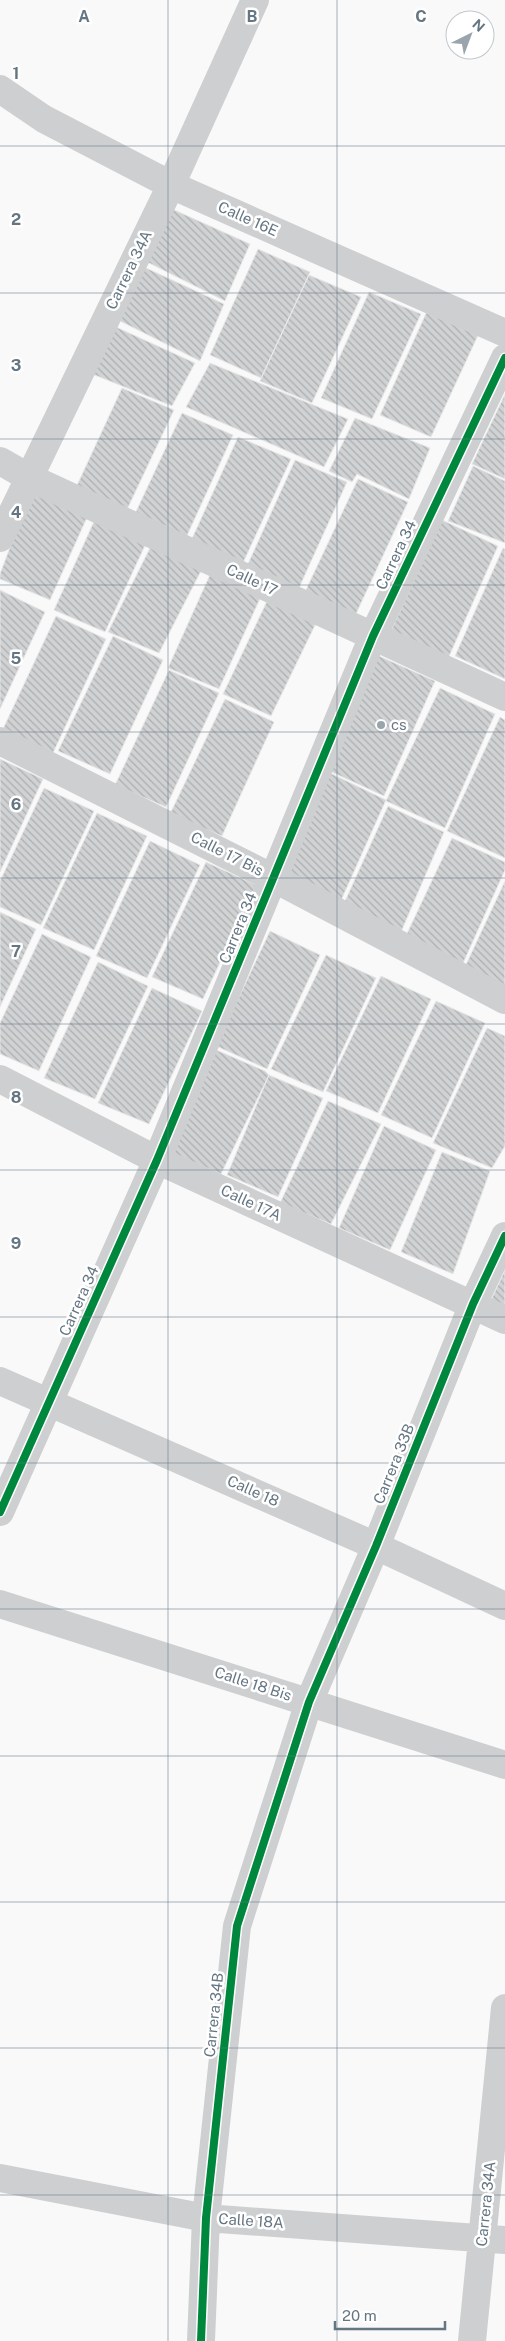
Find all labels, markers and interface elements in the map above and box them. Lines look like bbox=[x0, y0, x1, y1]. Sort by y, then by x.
text: A bbox=[78, 7, 90, 26]
text: B bbox=[247, 7, 258, 26]
text: C bbox=[415, 7, 427, 26]
north arrow bbox=[445, 10, 495, 60]
text: N bbox=[469, 16, 488, 35]
text: 1 bbox=[13, 64, 19, 83]
street label: Calle 16E bbox=[216, 198, 281, 239]
text: 2 bbox=[11, 210, 21, 229]
street label: Carrera 34A bbox=[102, 227, 155, 312]
text: 3 bbox=[11, 356, 21, 375]
text: 4 bbox=[11, 503, 22, 522]
street label: Carrera 34 bbox=[372, 517, 419, 592]
street label: Calle 17 bbox=[224, 560, 280, 599]
text: 5 bbox=[11, 649, 22, 668]
place label: cs bbox=[391, 716, 407, 733]
marker: cs bbox=[375, 719, 387, 731]
text: 6 bbox=[11, 795, 21, 814]
street label: Calle 17 Bis bbox=[188, 828, 266, 879]
street label: Carrera 34 bbox=[216, 890, 259, 966]
text: 7 bbox=[11, 942, 21, 961]
text: 8 bbox=[11, 1088, 22, 1107]
street label: Calle 17A bbox=[218, 1181, 284, 1224]
text: 9 bbox=[11, 1234, 21, 1253]
street label: Carrera 34 bbox=[56, 1263, 102, 1339]
street label: Carrera 33B bbox=[370, 1421, 417, 1506]
street label: Calle 18 bbox=[225, 1472, 282, 1509]
street label: Calle 18 Bis bbox=[213, 1663, 294, 1704]
street label: Carrera 34B bbox=[201, 1972, 226, 2058]
street label: Carrera 34A bbox=[473, 2160, 498, 2247]
street label: Calle 18A bbox=[218, 2210, 285, 2231]
scale bar bbox=[335, 2298, 445, 2330]
text: 20 m bbox=[342, 2307, 377, 2324]

